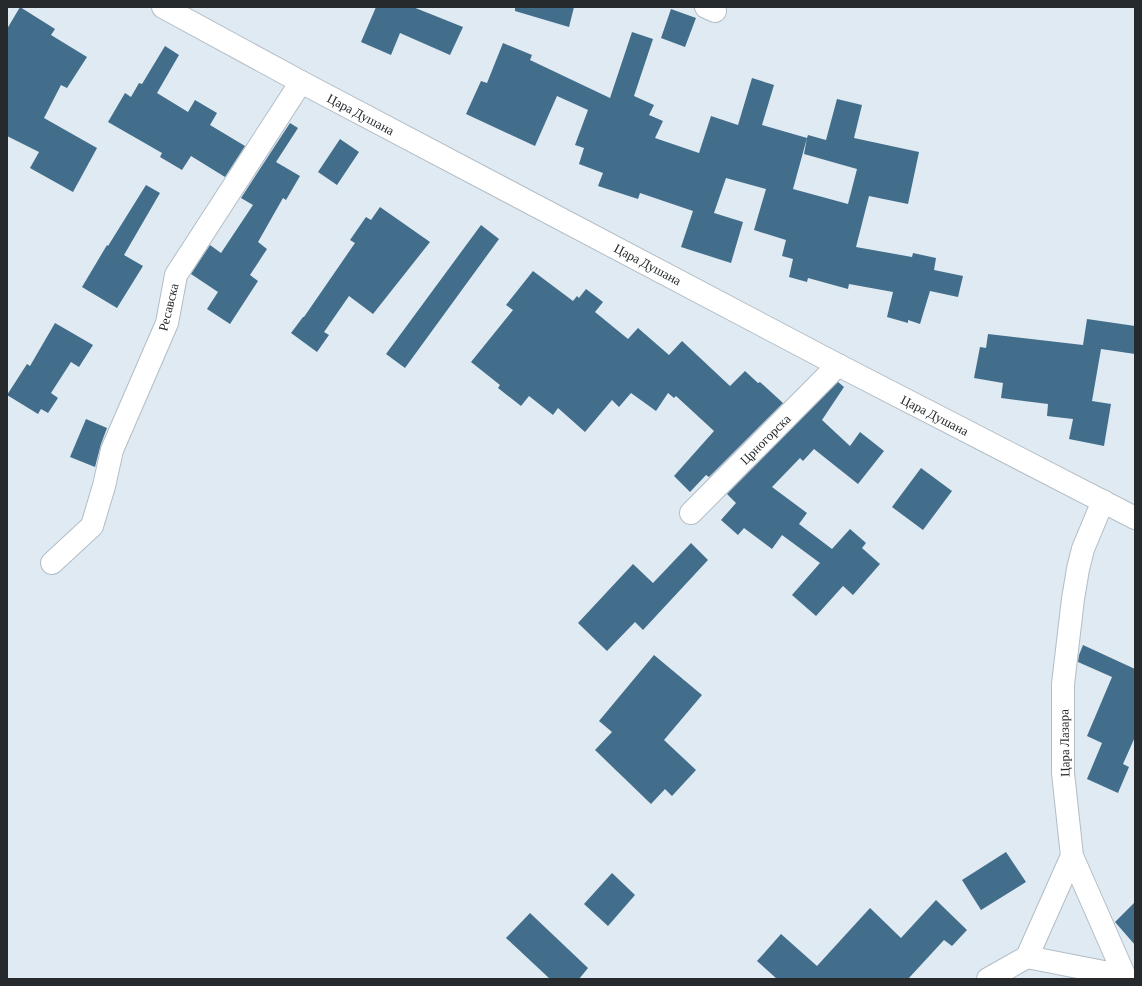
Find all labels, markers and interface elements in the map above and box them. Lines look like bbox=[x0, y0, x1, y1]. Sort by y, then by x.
street label: Цара Душана bbox=[325, 91, 397, 138]
street label: Цара Душана bbox=[612, 241, 684, 288]
street label: Ресавска bbox=[155, 282, 182, 333]
street label: Цара Душана bbox=[899, 392, 971, 439]
street label: Црногорска bbox=[737, 411, 794, 468]
street label: Цара Лазара bbox=[1056, 709, 1073, 777]

